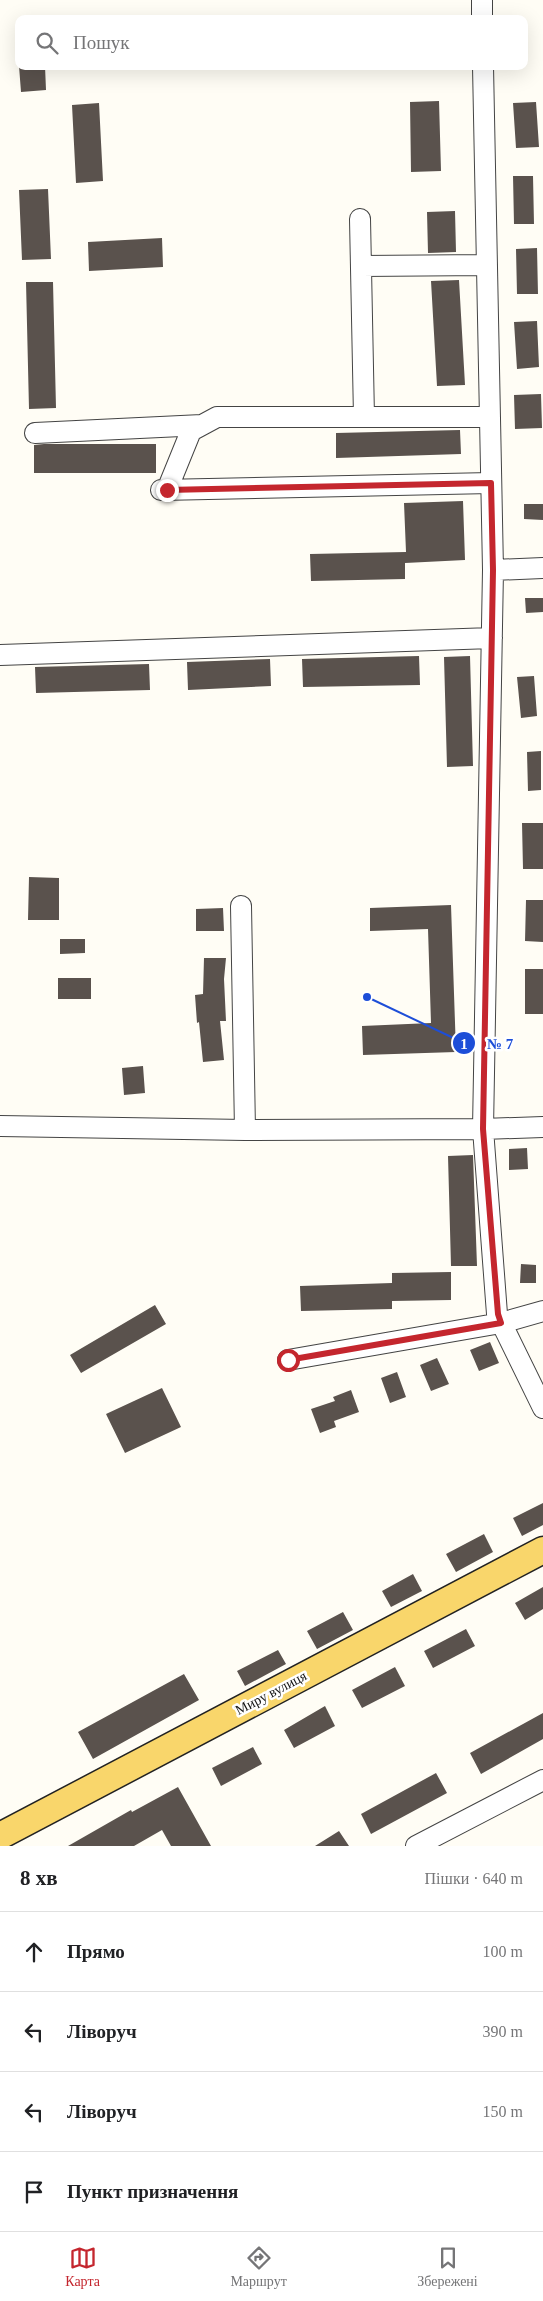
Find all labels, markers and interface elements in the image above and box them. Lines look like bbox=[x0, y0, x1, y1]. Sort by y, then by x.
search box bbox=[15, 15, 528, 70]
icon: search bbox=[33, 29, 61, 57]
text: Пошук bbox=[73, 32, 130, 53]
route end bbox=[156, 479, 179, 502]
callout: № 7 bbox=[452, 1028, 523, 1058]
text: 1 bbox=[460, 1036, 468, 1052]
text: № 7 bbox=[487, 1036, 514, 1052]
route start bbox=[277, 1349, 300, 1372]
street label: Миру вулиця bbox=[233, 1668, 310, 1718]
text: 8 хв bbox=[20, 1866, 58, 1890]
text: Пішки · 640 m bbox=[425, 1870, 523, 1887]
icon: ahead bbox=[20, 1938, 48, 1966]
text: Прямо bbox=[67, 1941, 125, 1962]
text: 100 m bbox=[483, 1943, 523, 1960]
icon: left bbox=[20, 2018, 48, 2046]
text: Ліворуч bbox=[67, 2021, 137, 2042]
text: 390 m bbox=[483, 2023, 523, 2040]
icon: left bbox=[20, 2098, 48, 2126]
text: Ліворуч bbox=[67, 2101, 137, 2122]
text: 150 m bbox=[483, 2103, 523, 2120]
icon: arrive bbox=[20, 2178, 48, 2206]
text: Пункт призначення bbox=[67, 2181, 238, 2202]
tab: Карта bbox=[65, 2244, 100, 2290]
tab: Маршрут bbox=[230, 2244, 287, 2290]
tab: Збережені bbox=[417, 2244, 478, 2290]

